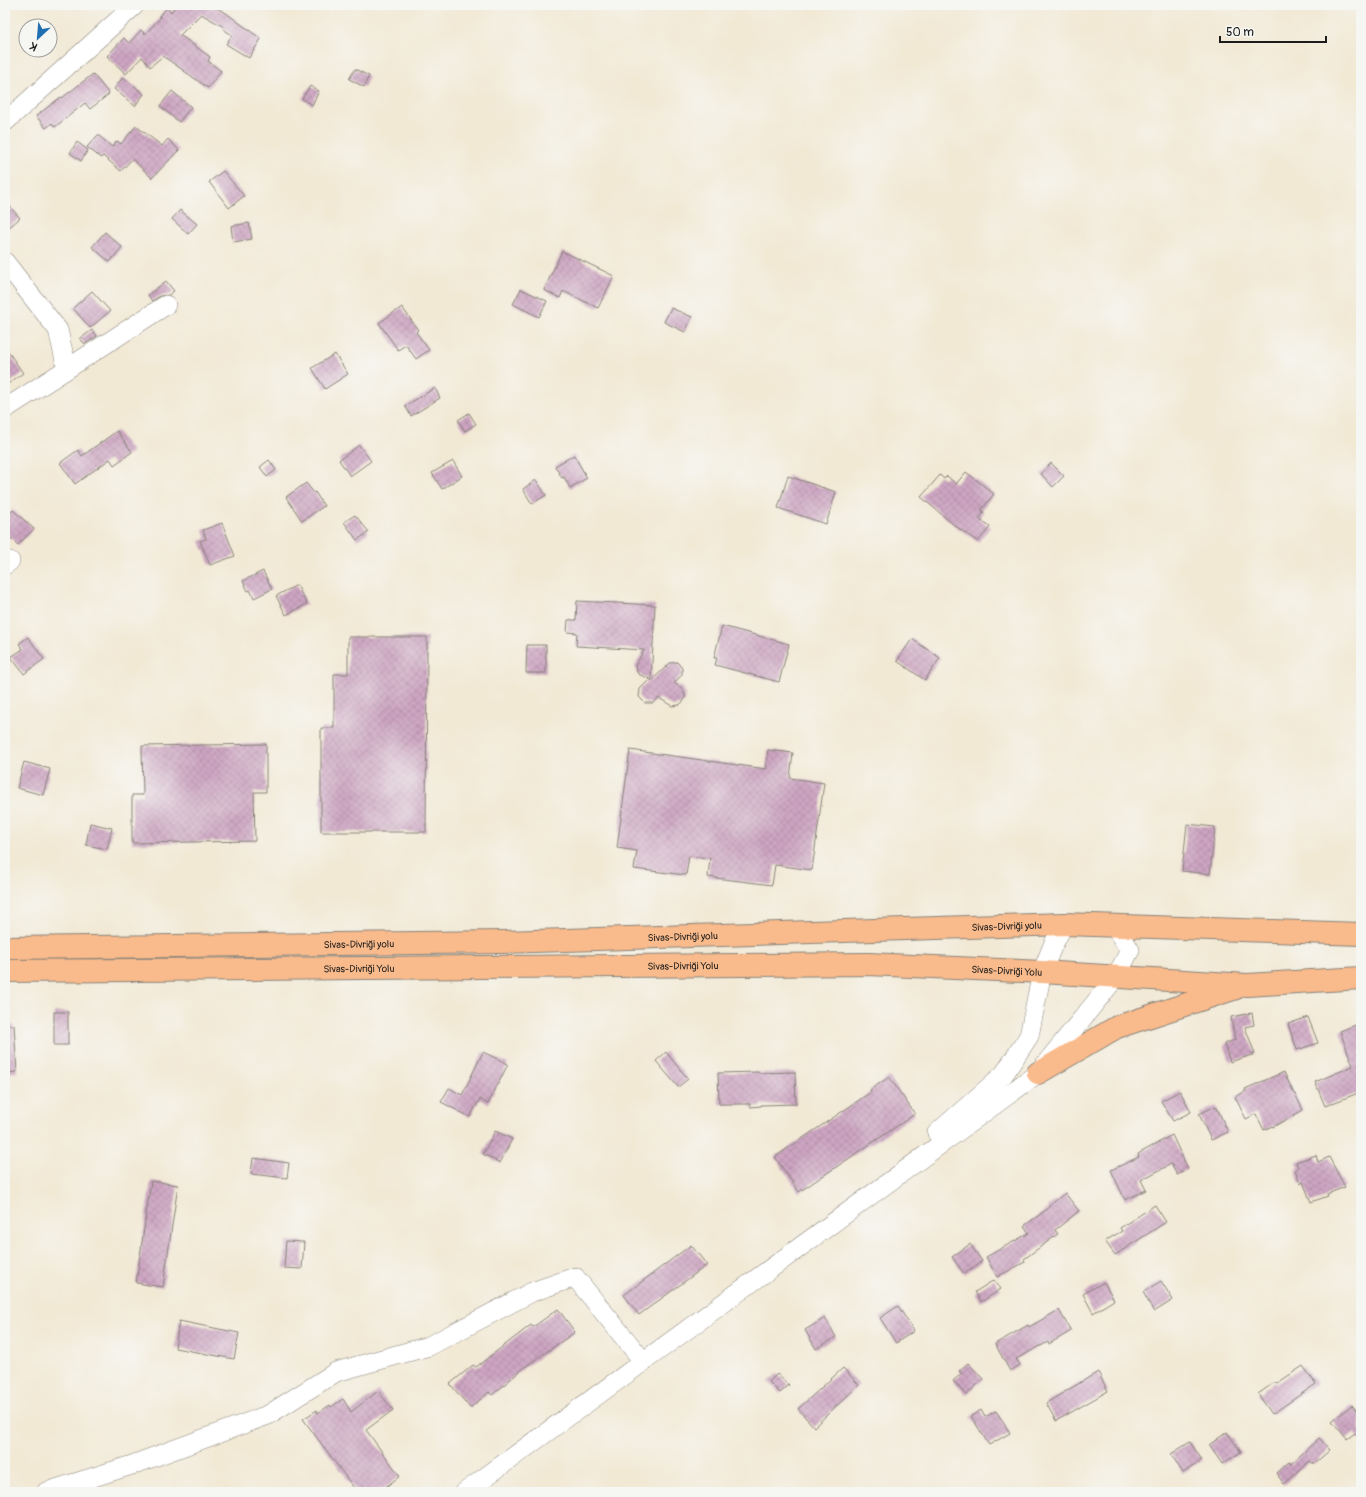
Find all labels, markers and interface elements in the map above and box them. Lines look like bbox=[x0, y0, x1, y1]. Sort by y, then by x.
north arrow bbox=[18, 18, 58, 58]
scale bar bbox=[1220, 18, 1326, 44]
text: 50 m bbox=[1226, 25, 1254, 40]
text: K bbox=[28, 39, 40, 54]
street label: Sivas-Divriği yolu bbox=[971, 920, 1042, 934]
street label: Sivas-Divriği yolu bbox=[648, 930, 718, 944]
street label: Sivas-Divriği yolu bbox=[324, 938, 394, 951]
street label: Sivas-Divriği Yolu bbox=[647, 960, 719, 973]
street label: Sivas-Divriği Yolu bbox=[323, 963, 395, 975]
street label: Sivas-Divriği Yolu bbox=[971, 964, 1043, 979]

